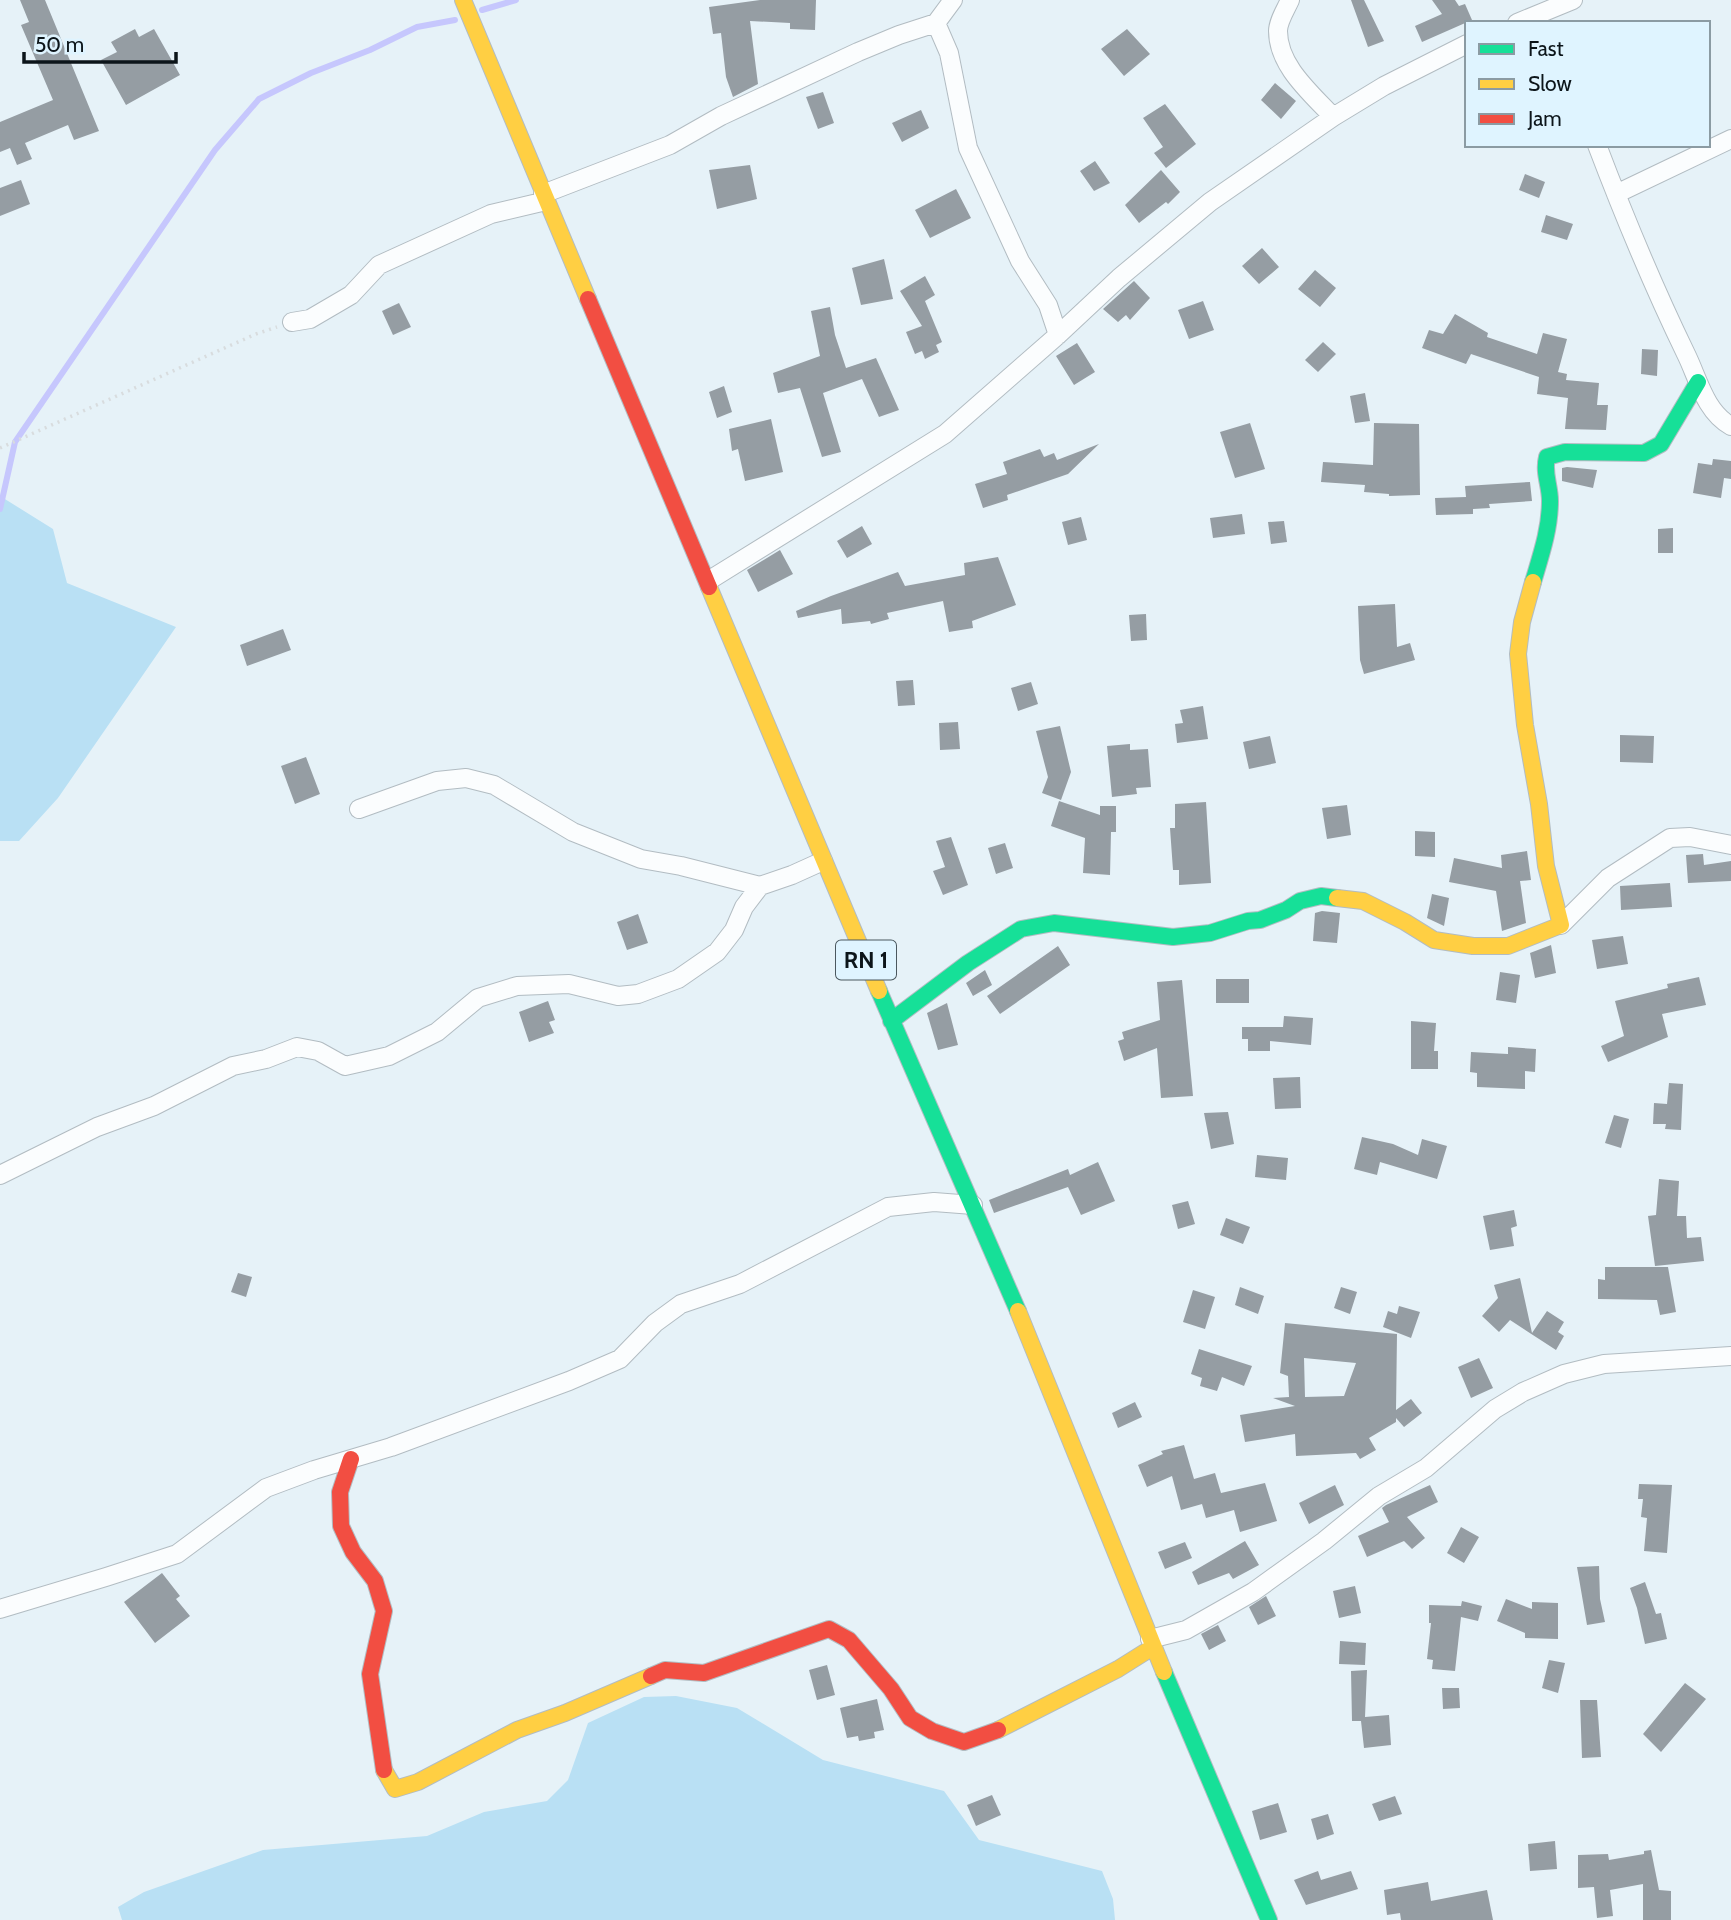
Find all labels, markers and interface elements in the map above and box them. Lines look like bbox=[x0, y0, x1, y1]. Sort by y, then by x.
scale bar bbox=[24, 21, 177, 65]
legend bbox=[1465, 21, 1710, 147]
text: 50 m bbox=[35, 32, 84, 57]
text: Fast bbox=[1528, 36, 1564, 61]
text: Slow bbox=[1528, 71, 1572, 96]
text: Jam bbox=[1527, 106, 1562, 131]
road number: RN 1 bbox=[836, 940, 896, 979]

